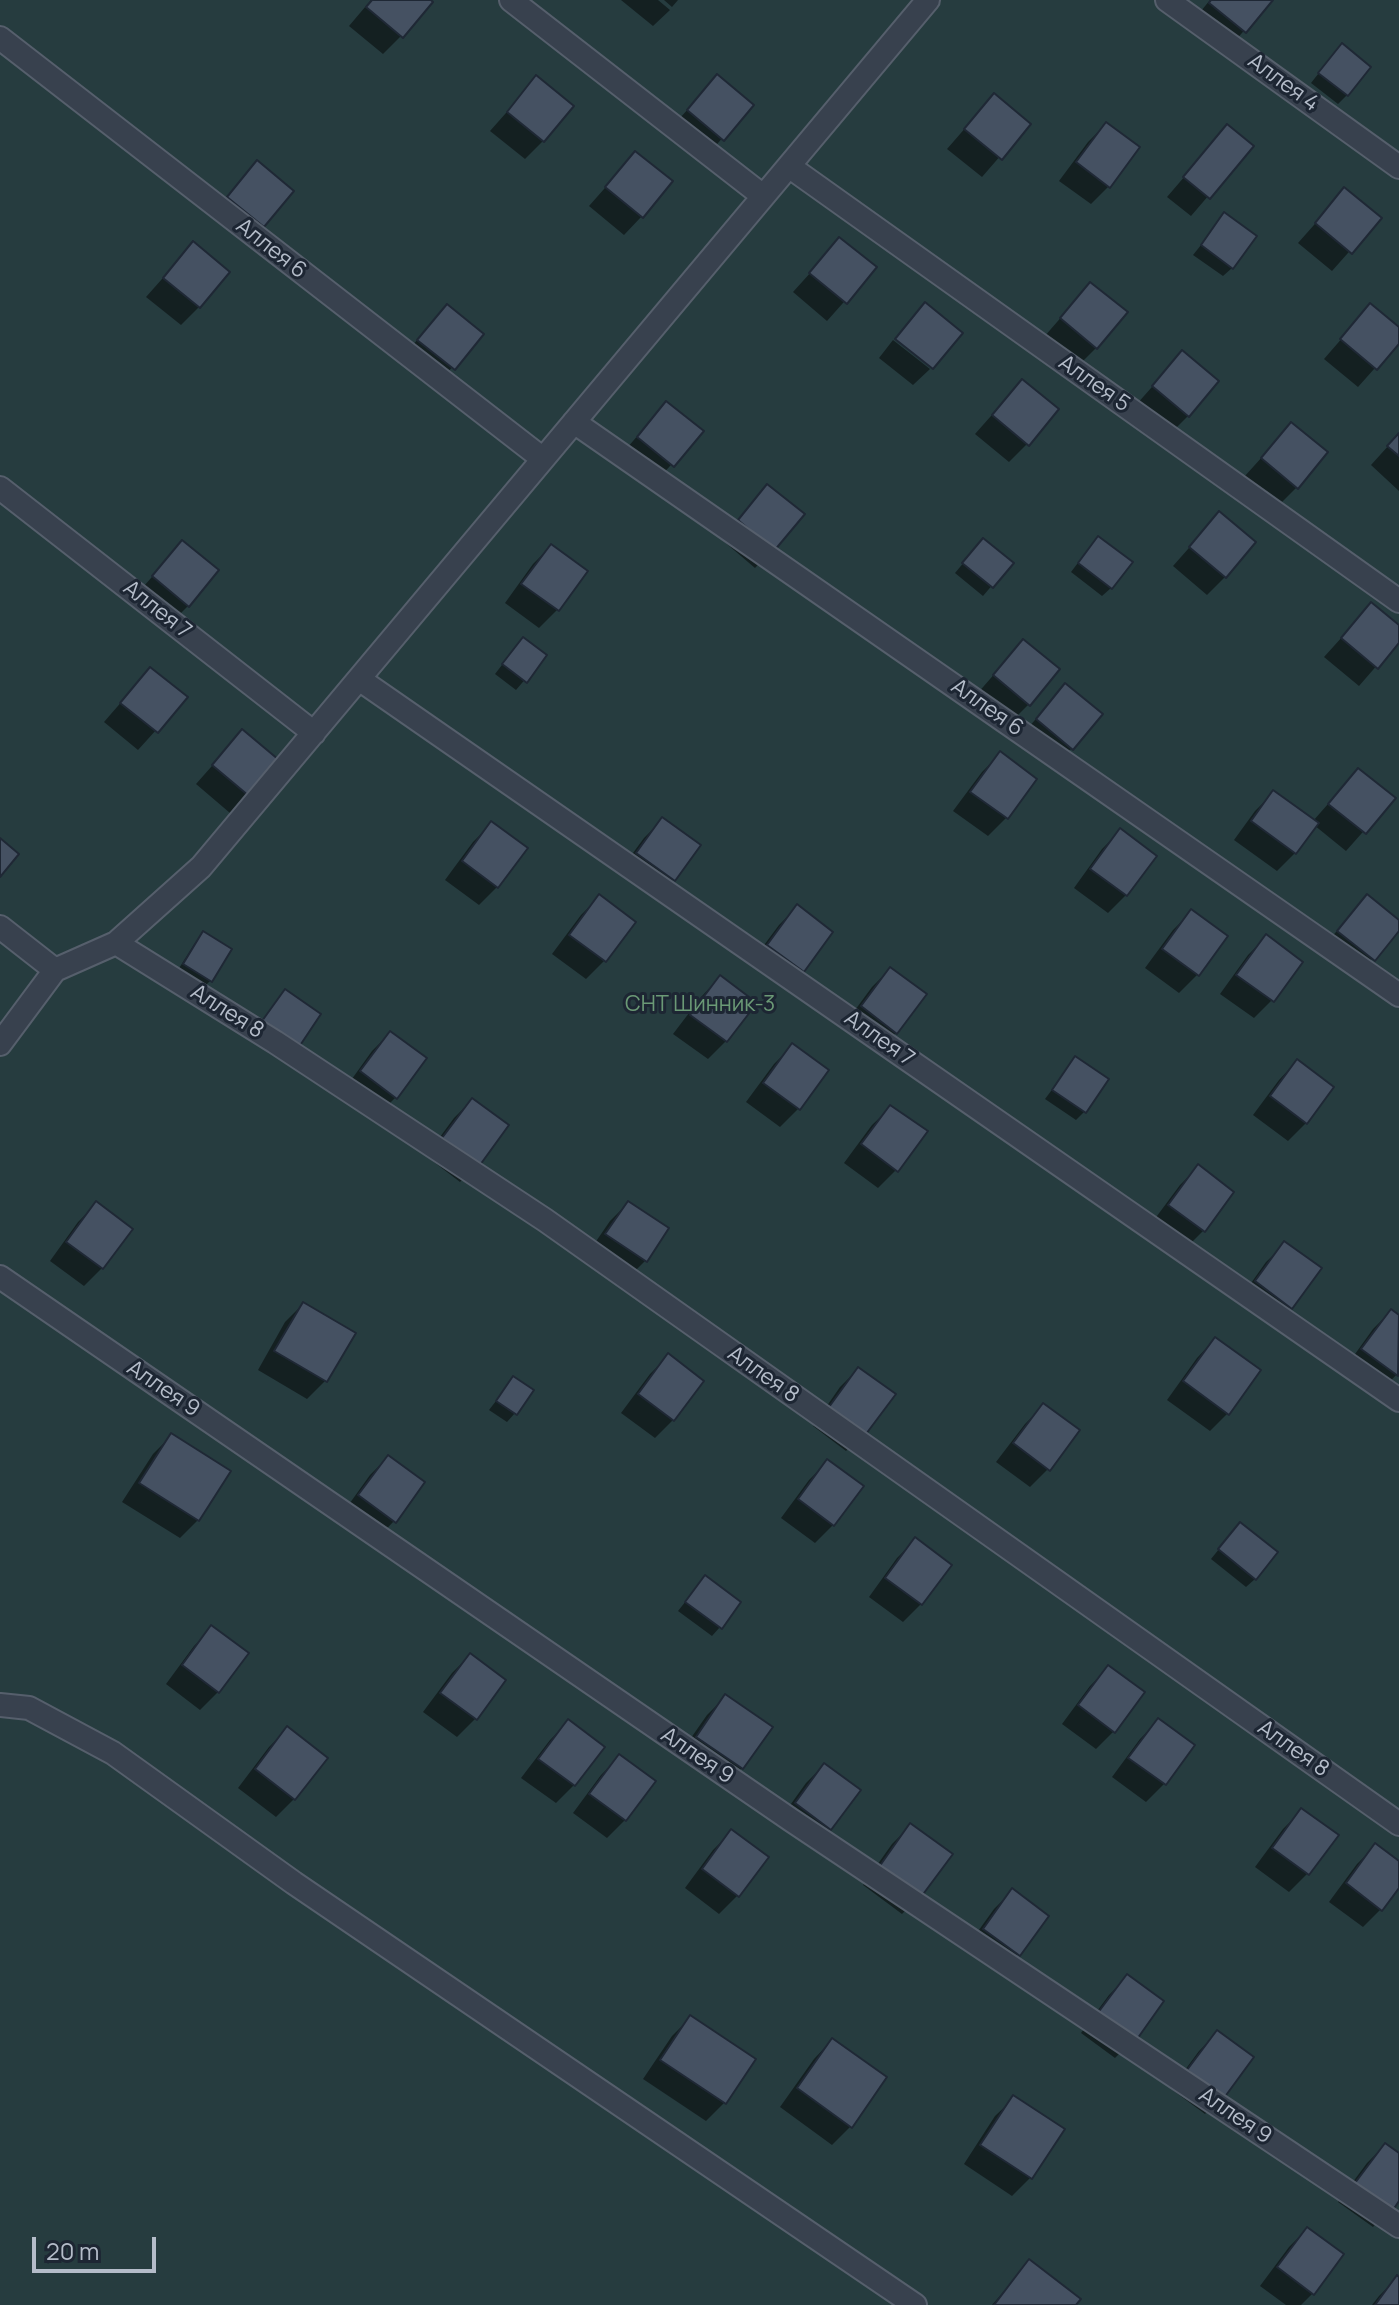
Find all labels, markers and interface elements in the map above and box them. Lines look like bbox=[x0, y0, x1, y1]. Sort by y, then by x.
street label: Аллея 4 bbox=[1242, 48, 1324, 118]
street label: Аллея 6 bbox=[231, 213, 311, 285]
street label: Аллея 5 bbox=[1053, 350, 1135, 418]
street label: Аллея 7 bbox=[118, 575, 196, 645]
street label: Аллея 6 bbox=[946, 674, 1028, 742]
street label: Аллея 8 bbox=[186, 979, 268, 1045]
park label: СНТ Шинник-3 bbox=[625, 992, 775, 1018]
street label: Аллея 7 bbox=[839, 1005, 919, 1073]
street label: Аллея 8 bbox=[722, 1341, 804, 1409]
street label: Аллея 9 bbox=[122, 1355, 204, 1423]
street label: Аллея 8 bbox=[1252, 1715, 1334, 1783]
street label: Аллея 9 bbox=[656, 1722, 738, 1790]
street label: Аллея 9 bbox=[1194, 2082, 1276, 2150]
scale bar bbox=[36, 2221, 160, 2271]
text: 20 m bbox=[46, 2234, 99, 2267]

